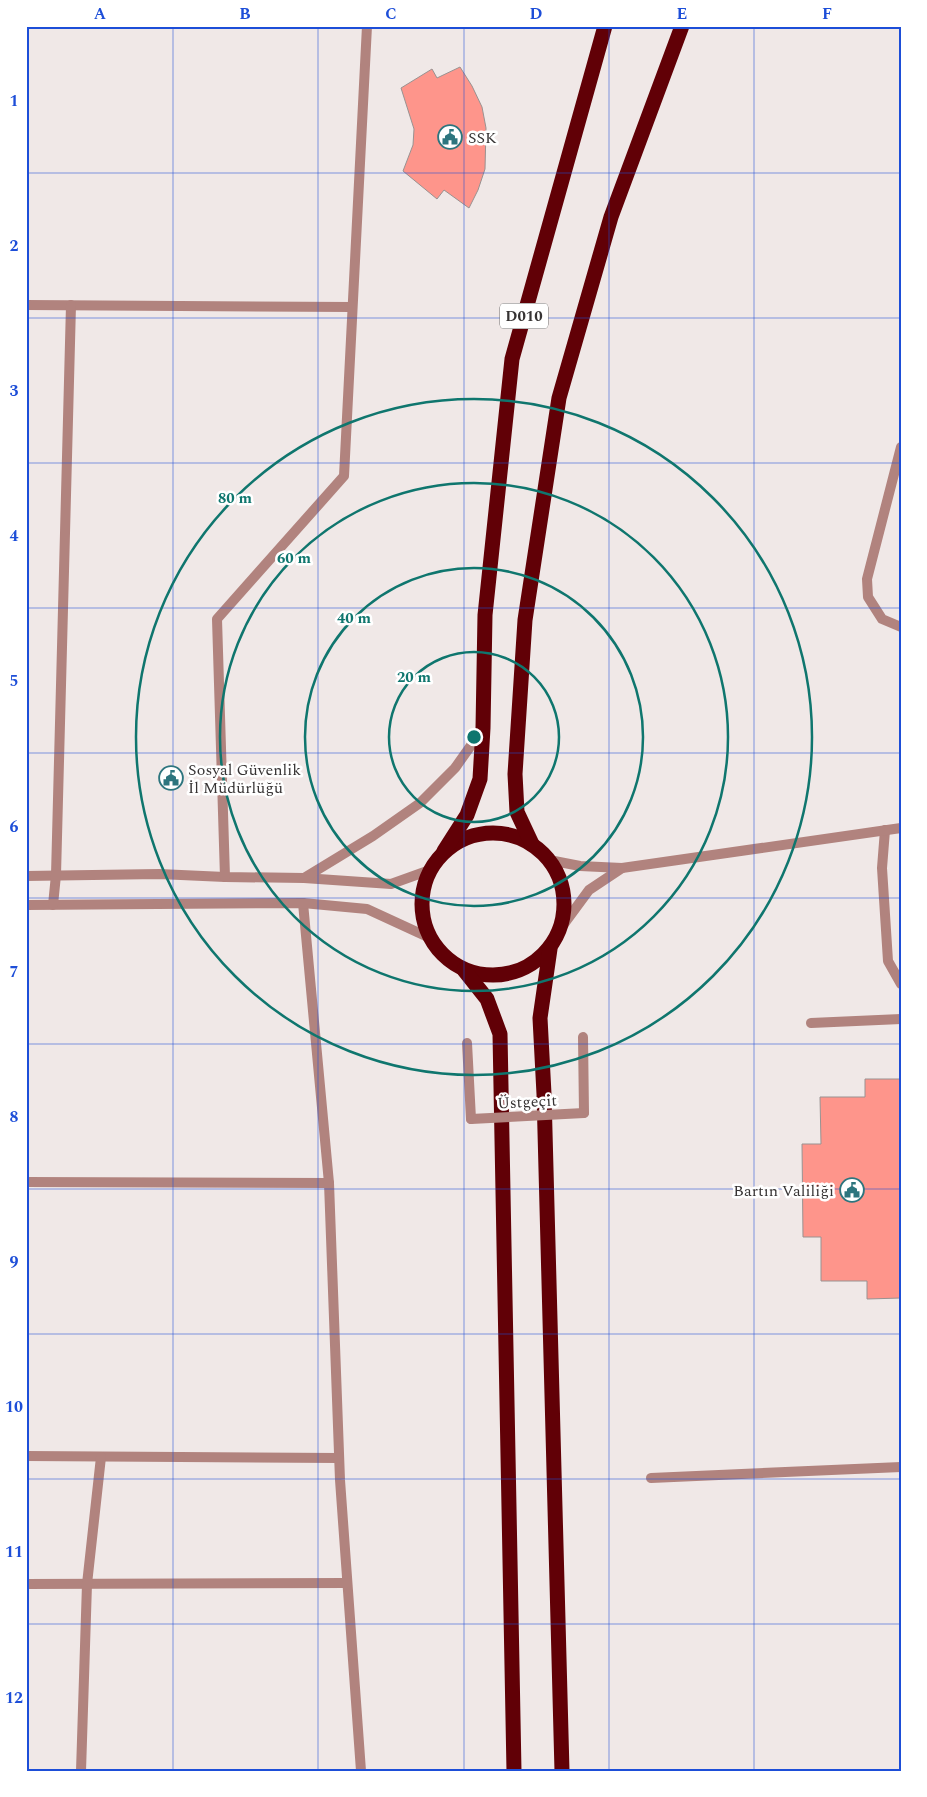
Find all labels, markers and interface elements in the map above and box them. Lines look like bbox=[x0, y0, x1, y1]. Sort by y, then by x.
text: A bbox=[94, 2, 107, 26]
text: B bbox=[239, 2, 251, 26]
text: C bbox=[385, 2, 397, 26]
text: D bbox=[530, 2, 543, 26]
text: E bbox=[677, 2, 687, 26]
text: F bbox=[822, 2, 832, 26]
text: 1 bbox=[10, 89, 18, 113]
public building icon: SSK bbox=[437, 124, 463, 150]
place label: SSK bbox=[468, 126, 497, 150]
text: 2 bbox=[10, 234, 19, 258]
road number: D010 bbox=[500, 304, 548, 328]
text: 3 bbox=[10, 379, 19, 403]
text: 80 m bbox=[218, 487, 253, 510]
text: 4 bbox=[10, 524, 19, 548]
text: 60 m bbox=[277, 547, 312, 570]
text: 40 m bbox=[337, 607, 372, 630]
text: 20 m bbox=[397, 666, 432, 689]
text: 5 bbox=[10, 669, 18, 693]
centre of rings bbox=[465, 728, 483, 746]
place label: Sosyal Güvenlik İl Müdürlüğü bbox=[188, 758, 301, 800]
public building icon: Sosyal Güvenlik İl Müdürlüğü bbox=[158, 765, 184, 791]
text: 6 bbox=[10, 815, 19, 839]
text: 7 bbox=[10, 960, 19, 984]
street label: Üstgeçit bbox=[497, 1088, 558, 1116]
text: 8 bbox=[10, 1105, 19, 1129]
public building icon: Bartın Valiliği bbox=[839, 1177, 865, 1203]
place label: Bartın Valiliği bbox=[733, 1179, 834, 1203]
text: 9 bbox=[10, 1250, 19, 1274]
text: 10 bbox=[5, 1395, 23, 1419]
text: 11 bbox=[5, 1540, 23, 1564]
text: 12 bbox=[5, 1686, 23, 1710]

